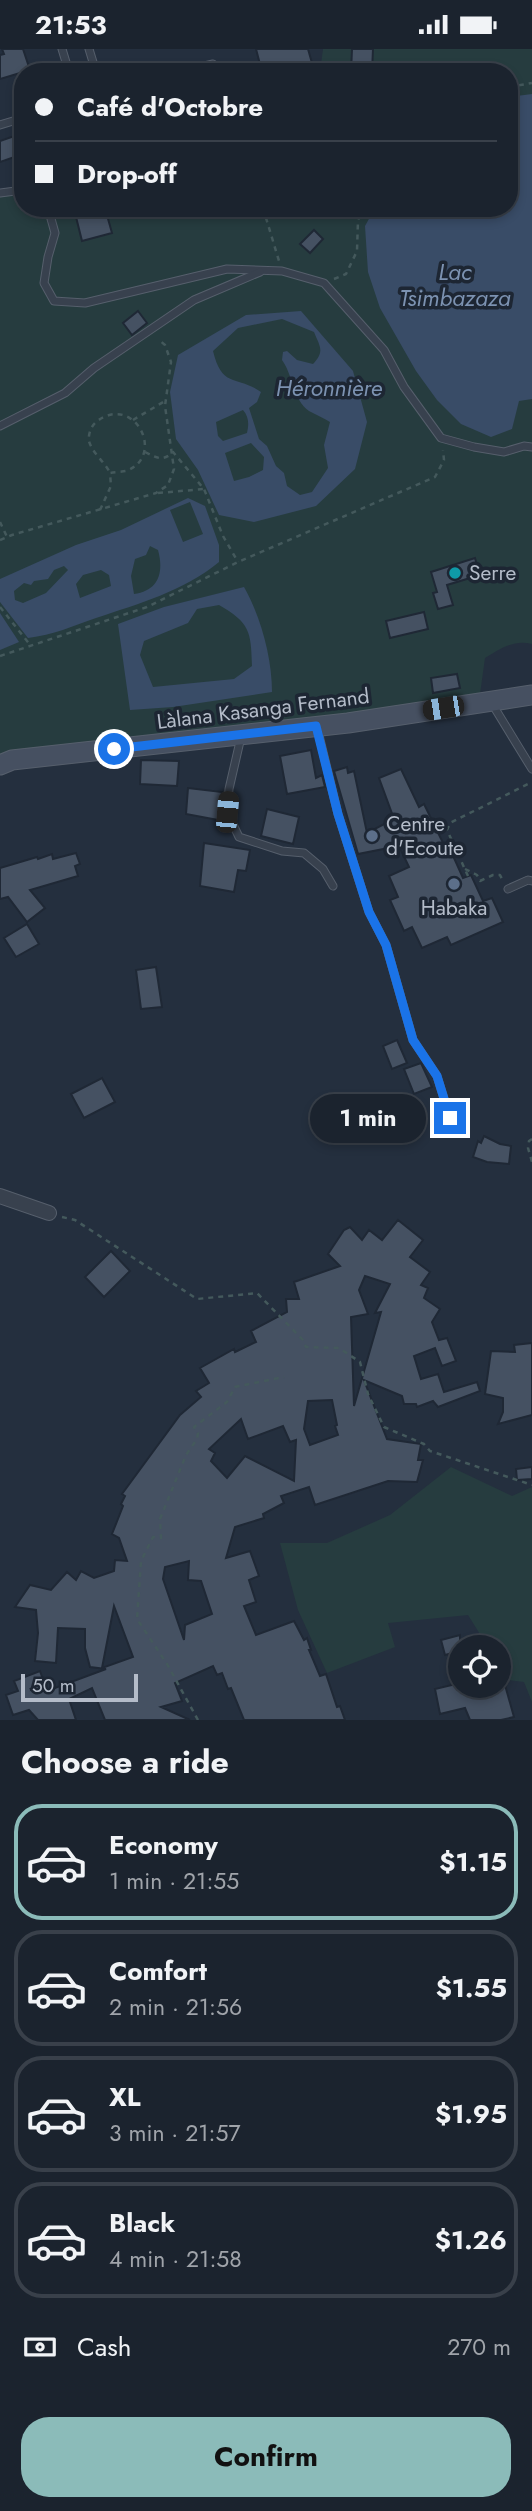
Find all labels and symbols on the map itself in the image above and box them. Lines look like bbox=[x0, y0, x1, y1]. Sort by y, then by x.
water label: Lac Tsimbazaza bbox=[399, 255, 511, 315]
water label: Héronnière bbox=[276, 371, 383, 405]
place label: Serre bbox=[469, 558, 516, 588]
marker: Serre bbox=[447, 565, 463, 581]
street label: Làlana Kasanga Fernand bbox=[155, 681, 371, 737]
car bbox=[421, 694, 466, 722]
route start bbox=[98, 733, 130, 765]
car bbox=[215, 790, 240, 834]
place label: Centre d'Ecoute bbox=[386, 809, 464, 863]
marker: Centre d'Ecoute bbox=[364, 828, 380, 844]
marker: Habaka bbox=[446, 876, 462, 892]
place label: Habaka bbox=[421, 893, 487, 923]
callout: 1 min bbox=[310, 1093, 426, 1143]
route end bbox=[434, 1102, 466, 1134]
scale bar bbox=[21, 1671, 138, 1703]

